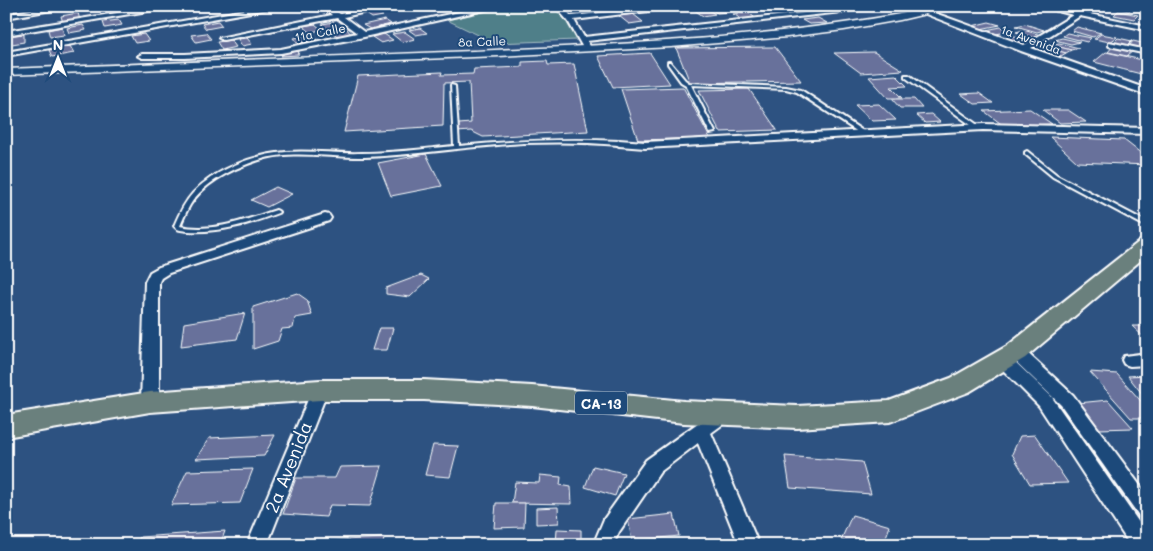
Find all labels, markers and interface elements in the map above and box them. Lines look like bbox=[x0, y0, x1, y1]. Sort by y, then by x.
street label: 11a Calle bbox=[293, 19, 347, 45]
street label: 1a Avenida bbox=[999, 21, 1063, 57]
north arrow bbox=[32, 32, 82, 82]
street label: 8a Calle bbox=[458, 32, 506, 50]
text: N bbox=[53, 35, 63, 54]
road number: CA-13 bbox=[575, 392, 627, 414]
street label: 2a Avenida bbox=[259, 418, 317, 516]

